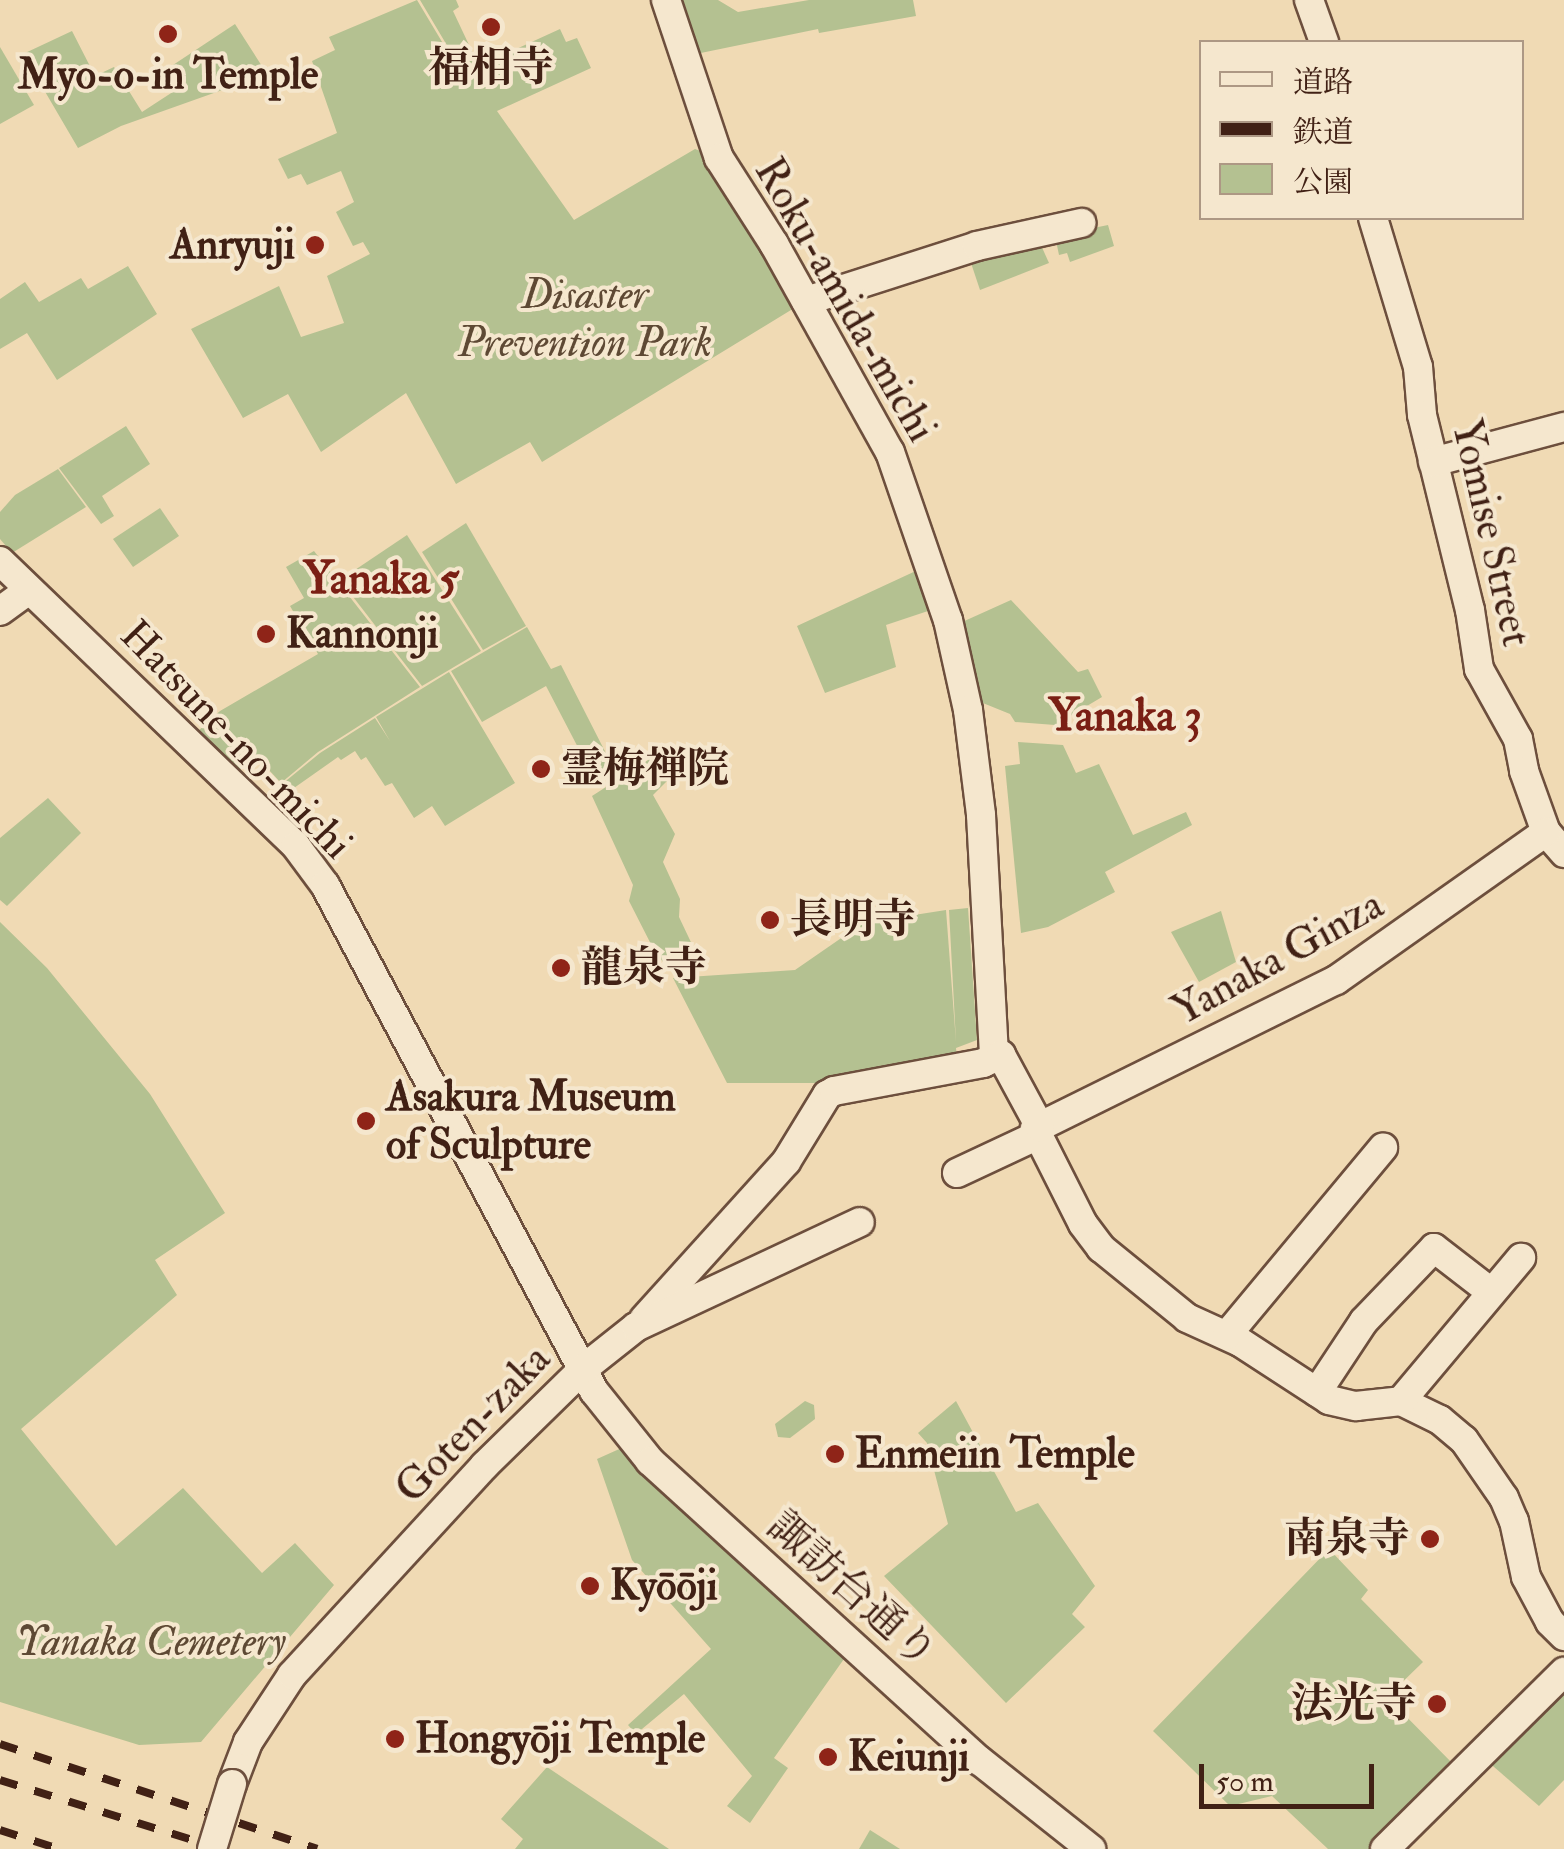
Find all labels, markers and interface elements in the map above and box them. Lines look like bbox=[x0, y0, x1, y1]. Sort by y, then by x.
marker: 福相寺 bbox=[480, 16, 502, 38]
marker: Myo-o-in Temple bbox=[157, 23, 179, 45]
legend bbox=[1199, 40, 1524, 220]
place label: 福相寺 bbox=[428, 43, 554, 93]
place label: Myo-o-in Temple bbox=[18, 50, 318, 100]
text: 道路 bbox=[1293, 64, 1353, 101]
text: 鉄道 bbox=[1293, 114, 1353, 151]
street label: Roku-amida-michi bbox=[743, 149, 947, 451]
text: 公園 bbox=[1293, 164, 1353, 201]
place label: Anryuji bbox=[170, 220, 295, 270]
marker: Anryuji bbox=[304, 234, 326, 256]
park label: Disaster Prevention Park bbox=[458, 270, 712, 368]
street label: Yomise Street bbox=[1440, 415, 1542, 651]
district label: Yanaka 5 bbox=[303, 553, 459, 607]
place label: Kannonji bbox=[286, 609, 438, 659]
street label: Hatsune-no-michi bbox=[110, 610, 362, 870]
marker: Kannonji bbox=[255, 623, 277, 645]
district label: Yanaka 3 bbox=[1048, 690, 1202, 744]
place label: 霊梅禅院 bbox=[561, 744, 729, 794]
marker: 霊梅禅院 bbox=[530, 758, 552, 780]
street label: Yanaka Ginza bbox=[1164, 880, 1392, 1036]
place label: 長明寺 bbox=[790, 895, 916, 945]
marker: 長明寺 bbox=[759, 909, 781, 931]
place label: 龍泉寺 bbox=[581, 943, 707, 993]
marker: 龍泉寺 bbox=[550, 957, 572, 979]
place label: Asakura Museum of Sculpture bbox=[386, 1072, 676, 1170]
marker: Asakura Museum of Sculpture bbox=[355, 1110, 377, 1132]
street label: Goten-zaka bbox=[385, 1334, 561, 1514]
place label: Enmeiin Temple bbox=[855, 1429, 1135, 1479]
marker: Enmeiin Temple bbox=[824, 1443, 846, 1465]
street label: 諏訪台通り bbox=[757, 1501, 947, 1679]
place label: 南泉寺 bbox=[1284, 1514, 1410, 1564]
marker: 南泉寺 bbox=[1419, 1528, 1441, 1550]
place label: Kyōōji bbox=[610, 1561, 718, 1611]
marker: Kyōōji bbox=[579, 1575, 601, 1597]
park label: Yanaka Cemetery bbox=[16, 1617, 286, 1667]
place label: 法光寺 bbox=[1291, 1679, 1417, 1729]
marker: 法光寺 bbox=[1426, 1693, 1448, 1715]
place label: Hongyōji Temple bbox=[415, 1714, 705, 1764]
marker: Hongyōji Temple bbox=[384, 1728, 406, 1750]
place label: Keiunji bbox=[848, 1732, 970, 1782]
scale bar bbox=[1204, 1744, 1379, 1806]
marker: Keiunji bbox=[817, 1746, 839, 1768]
text: 50 m bbox=[1216, 1763, 1274, 1800]

